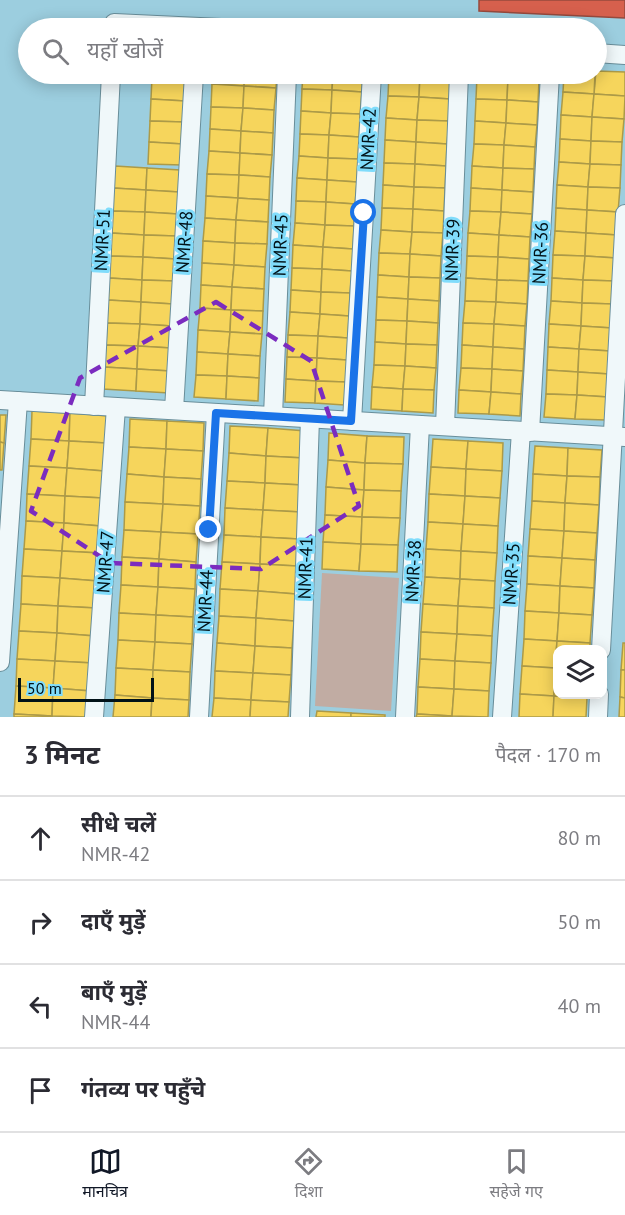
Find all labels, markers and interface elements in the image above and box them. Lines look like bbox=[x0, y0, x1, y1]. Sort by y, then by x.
search box bbox=[18, 18, 607, 84]
icon: search bbox=[39, 35, 72, 68]
text: यहाँ खोजें bbox=[87, 36, 163, 64]
street label: NMR-42 bbox=[355, 107, 381, 171]
route start bbox=[350, 199, 376, 225]
street label: NMR-51 bbox=[89, 208, 115, 272]
street label: NMR-48 bbox=[170, 210, 198, 274]
street label: NMR-45 bbox=[267, 213, 293, 277]
street label: NMR-39 bbox=[439, 218, 465, 282]
street label: NMR-36 bbox=[527, 221, 553, 285]
route end bbox=[195, 516, 221, 542]
street label: NMR-47 bbox=[91, 530, 119, 594]
street label: NMR-41 bbox=[292, 536, 318, 600]
street label: NMR-38 bbox=[400, 539, 426, 603]
street label: NMR-35 bbox=[497, 542, 525, 606]
street label: NMR-44 bbox=[192, 569, 218, 633]
map controls bbox=[553, 645, 607, 699]
button: layers bbox=[553, 645, 607, 699]
scale bar bbox=[18, 675, 154, 702]
text: 50 m bbox=[27, 678, 62, 698]
text: 3 मिनट bbox=[24, 738, 100, 771]
text: पैदल · 170 m bbox=[495, 742, 601, 768]
text: सीधे चलें bbox=[81, 810, 156, 838]
icon: ahead bbox=[24, 822, 57, 855]
text: 80 m bbox=[558, 825, 601, 851]
text: NMR-42 bbox=[81, 841, 150, 867]
icon: right bbox=[24, 906, 57, 939]
text: दाएँ मुड़ें bbox=[81, 907, 146, 935]
text: 50 m bbox=[558, 909, 601, 935]
text: बाएँ मुड़ें bbox=[81, 978, 147, 1006]
icon: left bbox=[24, 990, 57, 1023]
text: 40 m bbox=[558, 993, 601, 1019]
text: NMR-44 bbox=[81, 1009, 150, 1035]
icon: arrive bbox=[24, 1074, 57, 1107]
text: गंतव्य पर पहुँचे bbox=[81, 1075, 205, 1103]
tab: मानचित्र bbox=[82, 1145, 128, 1204]
tab: दिशा bbox=[292, 1145, 325, 1204]
tab: सहेजे गए bbox=[490, 1145, 543, 1204]

